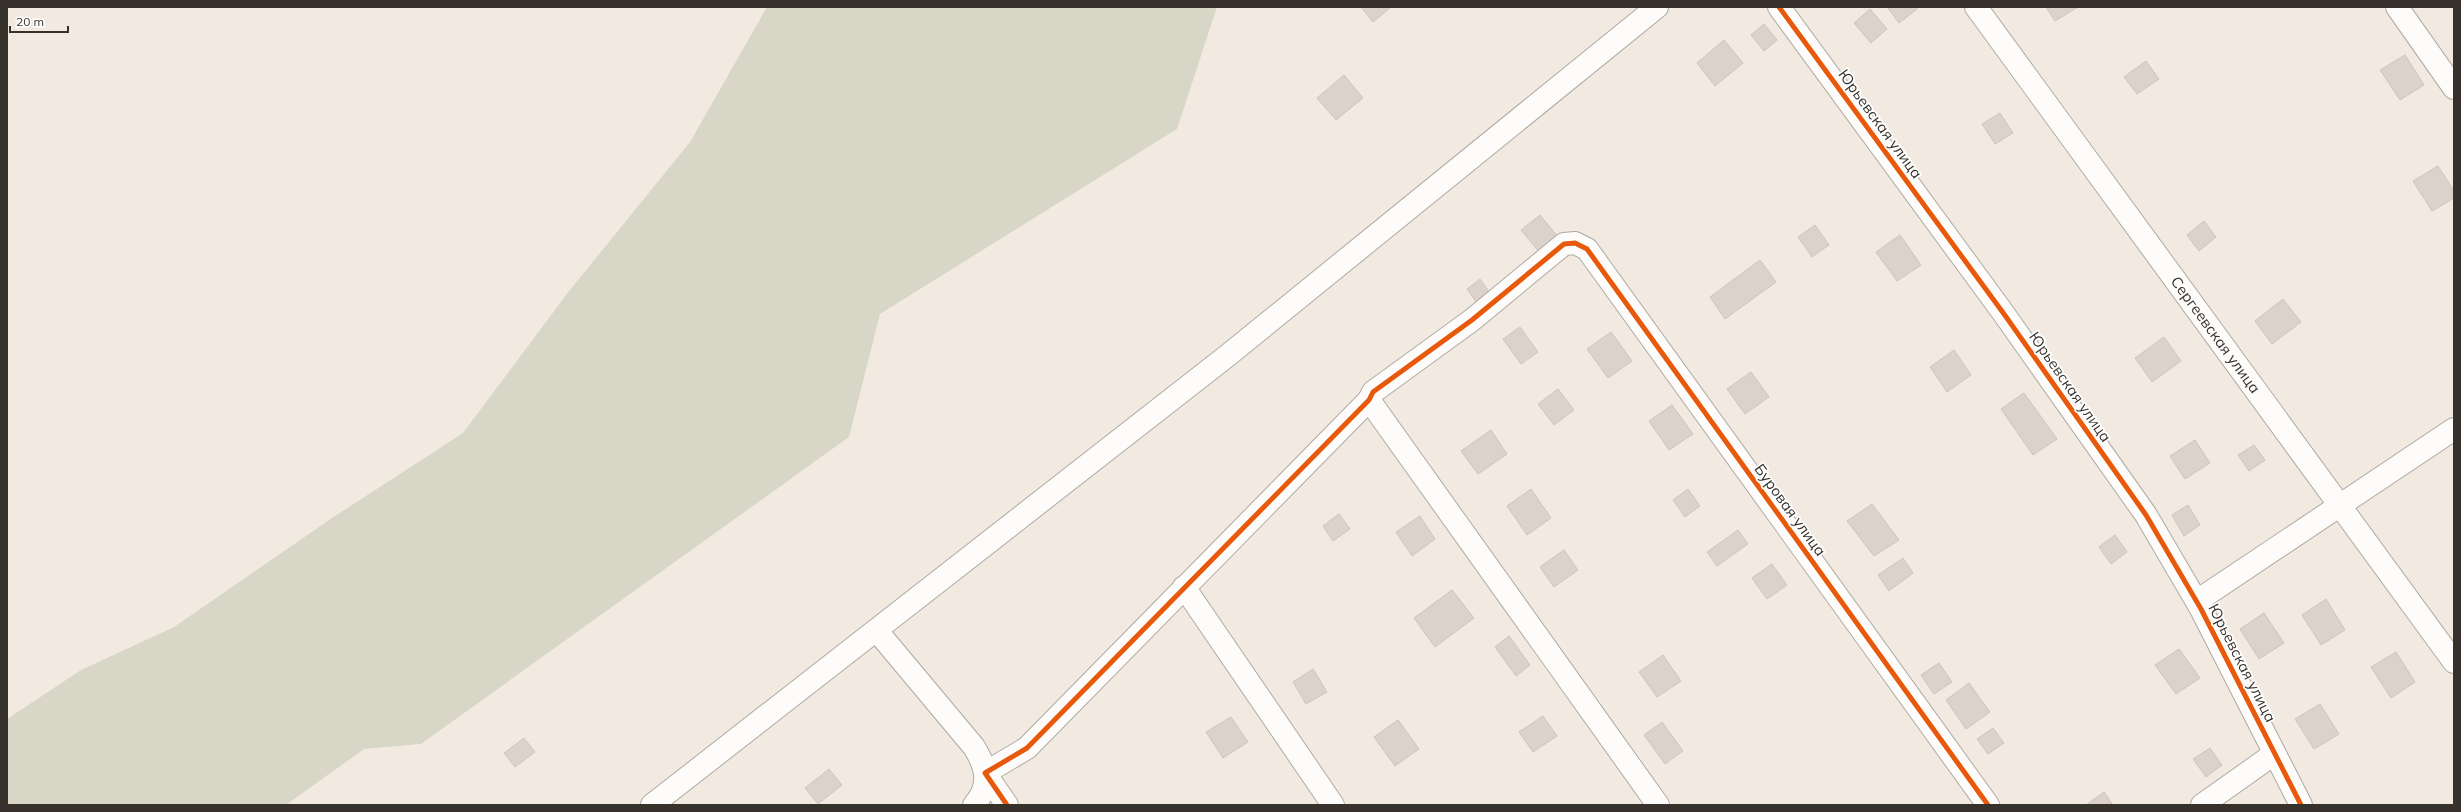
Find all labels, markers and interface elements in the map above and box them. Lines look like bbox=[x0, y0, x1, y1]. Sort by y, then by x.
scale bar bbox=[10, 8, 68, 34]
text: 20 m bbox=[16, 14, 44, 29]
street label: Юрьевская улица bbox=[1834, 65, 1926, 182]
street label: Сергеевская улица bbox=[2167, 273, 2265, 397]
street label: Юрьевская улица bbox=[2025, 328, 2116, 446]
street label: Буровая улица bbox=[1751, 460, 1830, 560]
street label: Юрьевская улица bbox=[2204, 600, 2280, 725]

